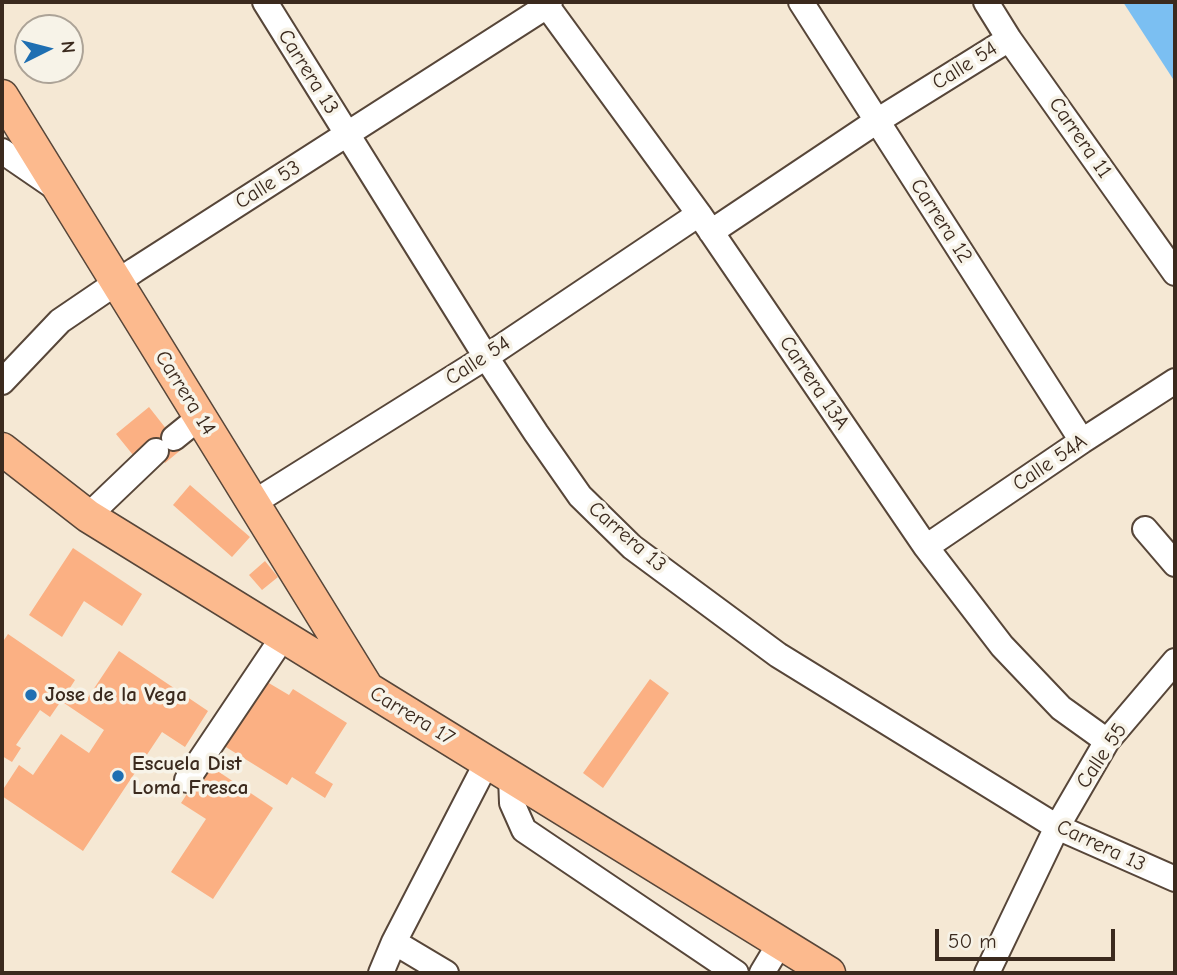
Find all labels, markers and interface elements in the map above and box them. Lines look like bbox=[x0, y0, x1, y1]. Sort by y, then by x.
north arrow bbox=[14, 14, 84, 84]
street label: Carrera 13 bbox=[272, 25, 344, 119]
street label: Calle 54 bbox=[928, 36, 1002, 96]
text: N bbox=[56, 40, 79, 54]
street label: Carrera 11 bbox=[1043, 93, 1117, 183]
street label: Calle 53 bbox=[231, 155, 305, 215]
street label: Carrera 12 bbox=[904, 174, 978, 268]
street label: Calle 54 bbox=[441, 331, 515, 391]
street label: Carrera 13A bbox=[774, 331, 854, 435]
street label: Carrera 14 bbox=[149, 346, 221, 440]
street label: Calle 54A bbox=[1008, 429, 1092, 497]
street label: Carrera 13 bbox=[583, 496, 671, 578]
street label: Carrera 17 bbox=[365, 681, 459, 751]
place label: Jose de la Vega bbox=[45, 682, 187, 708]
marker: Jose de la Vega bbox=[23, 687, 39, 703]
street label: Calle 55 bbox=[1071, 719, 1133, 793]
place label: Escuela Dist Loma Fresca bbox=[132, 751, 248, 801]
marker: Escuela Dist Loma Fresca bbox=[110, 768, 126, 784]
street label: Carrera 13 bbox=[1053, 814, 1149, 878]
scale bar bbox=[939, 916, 1119, 960]
text: 50 m bbox=[948, 929, 997, 953]

